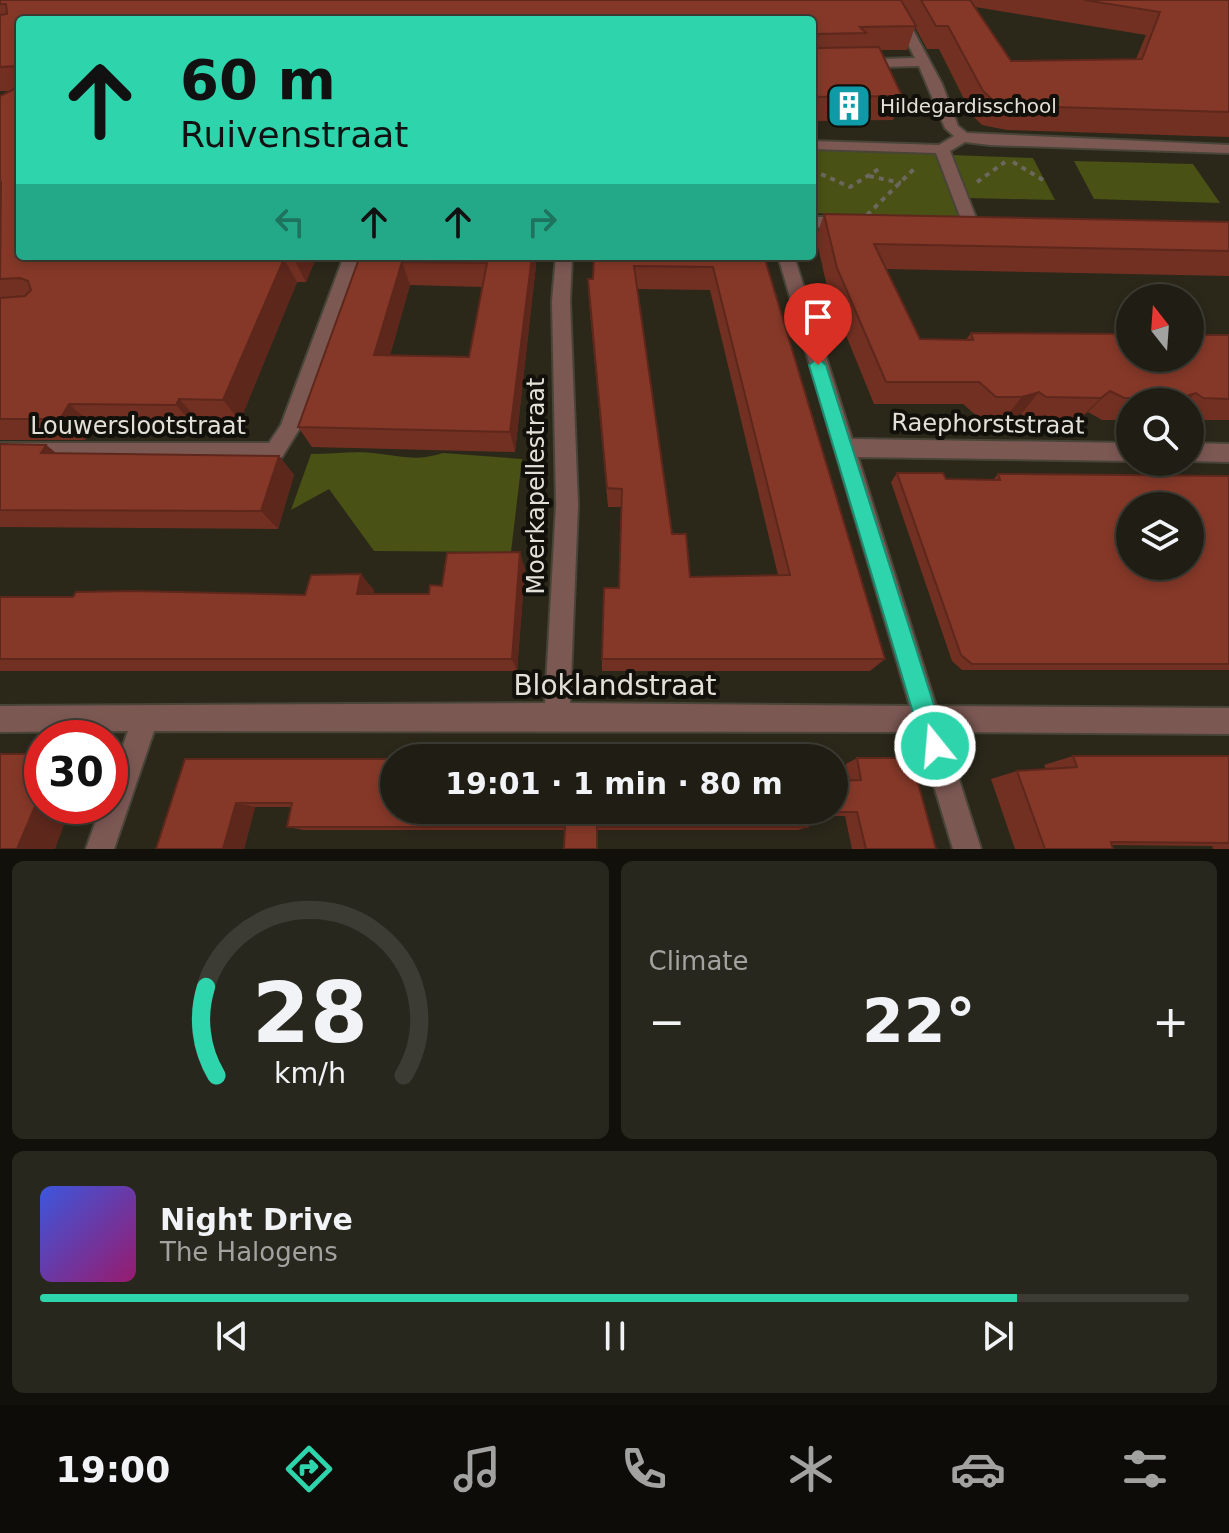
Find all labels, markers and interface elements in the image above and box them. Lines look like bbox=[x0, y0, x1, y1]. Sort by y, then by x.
text: 60 m bbox=[180, 47, 336, 112]
icon: ahead bbox=[48, 48, 152, 152]
building icon: Hildegardisschool bbox=[825, 82, 873, 130]
place label: Hildegardisschool bbox=[880, 94, 1057, 118]
text: Ruivenstraat bbox=[180, 114, 408, 155]
icon: left bbox=[268, 200, 312, 244]
icon: ahead bbox=[352, 200, 396, 244]
icon: ahead bbox=[436, 200, 480, 244]
icon: right bbox=[520, 200, 564, 244]
pin bbox=[784, 283, 852, 365]
north arrow bbox=[1116, 284, 1204, 372]
map controls bbox=[1116, 284, 1204, 580]
icon: arrive bbox=[796, 295, 840, 339]
street label: Moerkapellestraat bbox=[522, 378, 550, 594]
button: search bbox=[1116, 388, 1204, 476]
street label: Raephorststraat bbox=[891, 408, 1085, 440]
street label: Louwerslootstraat bbox=[30, 412, 246, 440]
button: layers bbox=[1116, 492, 1204, 580]
street label: Bloklandstraat bbox=[513, 669, 717, 702]
position arrow bbox=[893, 704, 977, 788]
speed limit sign: 30 bbox=[24, 720, 128, 824]
text: 19:01 · 1 min · 80 m bbox=[445, 766, 783, 801]
text: Climate bbox=[649, 946, 749, 976]
text: 28 bbox=[252, 965, 368, 1062]
text: 22° bbox=[862, 986, 976, 1056]
text: − bbox=[649, 996, 685, 1047]
text: + bbox=[1152, 996, 1189, 1047]
text: km/h bbox=[274, 1056, 346, 1090]
text: Night Drive bbox=[160, 1202, 353, 1237]
text: The Halogens bbox=[160, 1237, 338, 1267]
icon: previous bbox=[210, 1314, 254, 1358]
icon: pause bbox=[593, 1314, 637, 1358]
icon: next bbox=[976, 1314, 1020, 1358]
icon: directions bbox=[281, 1441, 337, 1497]
icon: music bbox=[449, 1441, 505, 1497]
icon: phone bbox=[616, 1441, 672, 1497]
icon: climate bbox=[783, 1441, 839, 1497]
icon: car bbox=[950, 1441, 1006, 1497]
icon: filters bbox=[1117, 1441, 1173, 1497]
text: 19:00 bbox=[56, 1449, 170, 1490]

